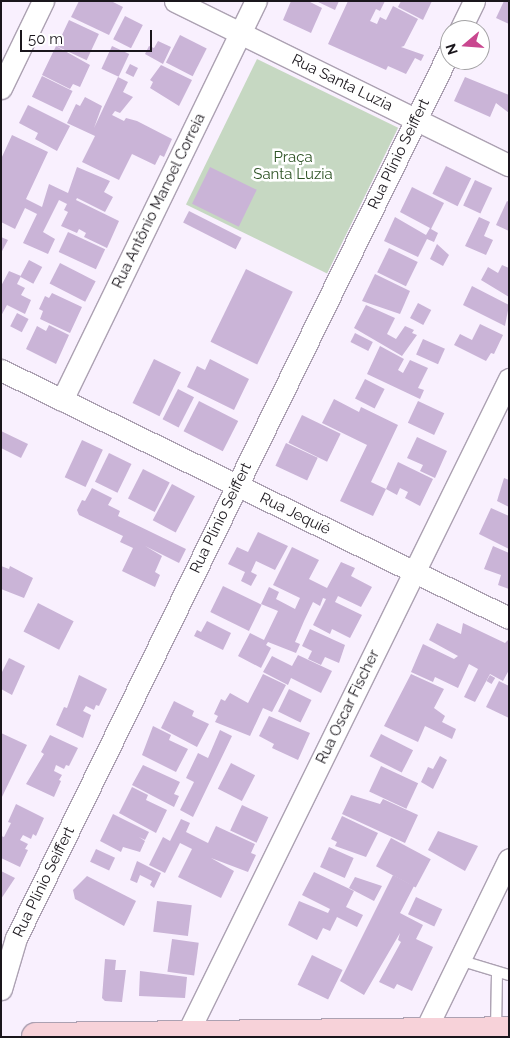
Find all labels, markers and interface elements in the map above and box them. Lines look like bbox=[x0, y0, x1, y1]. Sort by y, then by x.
scale bar bbox=[22, 20, 155, 52]
north arrow bbox=[440, 20, 490, 70]
text: 50 m bbox=[28, 30, 63, 48]
text: N bbox=[442, 42, 461, 57]
street label: Rua Santa Luzia bbox=[289, 51, 395, 115]
street label: Rua Plínio Seiffert bbox=[364, 96, 434, 212]
street label: Rua Antônio Manoel Correia bbox=[109, 110, 209, 292]
park label: Praça Santa Luzia bbox=[253, 148, 333, 183]
street label: Rua Plínio Seiffert bbox=[186, 460, 256, 576]
street label: Rua Jequié bbox=[257, 489, 333, 539]
street label: Rua Oscar Fischer bbox=[313, 647, 383, 767]
street label: Rua Plínio Seiffert bbox=[9, 824, 79, 940]

